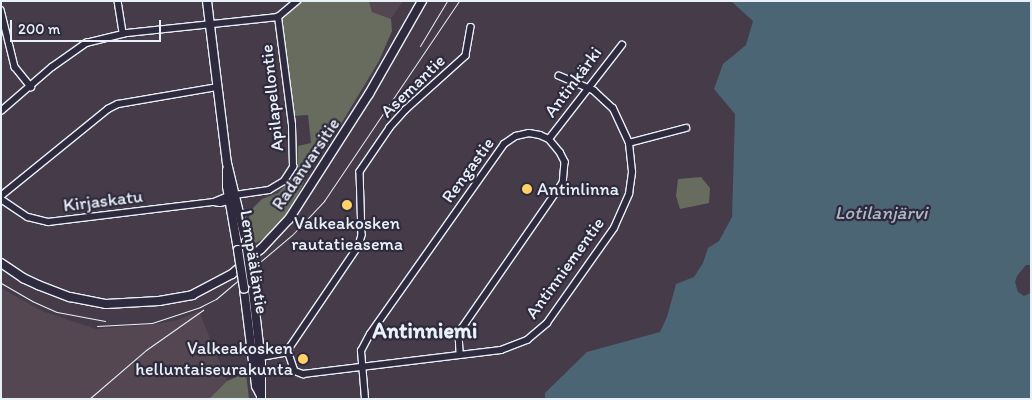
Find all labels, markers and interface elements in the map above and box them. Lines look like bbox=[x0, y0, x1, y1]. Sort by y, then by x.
scale bar bbox=[12, 10, 164, 42]
text: 200 m bbox=[18, 20, 60, 38]
street label: Apilapellontie bbox=[256, 43, 288, 153]
street label: Antinkärki bbox=[540, 43, 606, 121]
street label: Asemantie bbox=[376, 50, 450, 122]
street label: Radanvarsitie bbox=[267, 114, 345, 214]
street label: Rengastie bbox=[437, 133, 499, 207]
place label: Antinlinna bbox=[537, 178, 619, 200]
marker: Antinlinna bbox=[521, 183, 533, 195]
street label: Kirjaskatu bbox=[62, 185, 144, 217]
marker: Valkeakosken rautatieasema bbox=[341, 199, 353, 211]
water label: Lotilanjärvi bbox=[835, 202, 927, 224]
street label: Lempääläntie bbox=[235, 208, 273, 316]
place label: Valkeakosken rautatieasema bbox=[291, 213, 403, 255]
street label: Antinniementie bbox=[521, 213, 609, 323]
district label: Antinniemi bbox=[373, 318, 477, 344]
place label: Valkeakosken helluntaiseurakunta bbox=[135, 338, 293, 380]
marker: Valkeakosken helluntaiseurakunta bbox=[297, 353, 309, 365]

